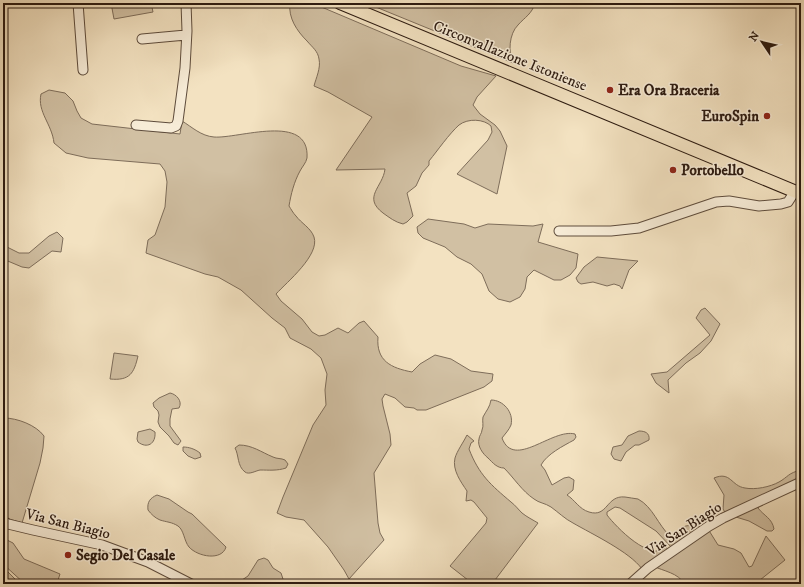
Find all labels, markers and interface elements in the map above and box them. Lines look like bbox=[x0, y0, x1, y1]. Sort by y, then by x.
street label: Circonvallazione Istoniense bbox=[430, 16, 590, 96]
north arrow bbox=[742, 22, 782, 62]
text: N bbox=[746, 29, 763, 45]
place label: Era Ora Braceria bbox=[618, 81, 720, 100]
marker: Era Ora Braceria bbox=[605, 85, 615, 95]
place label: EuroSpin bbox=[701, 107, 759, 126]
marker: EuroSpin bbox=[762, 111, 772, 121]
place label: Portobello bbox=[681, 161, 745, 180]
marker: Portobello bbox=[668, 165, 678, 175]
street label: Via San Biagio bbox=[642, 498, 725, 561]
street label: Via San Biagio bbox=[23, 504, 112, 544]
place label: Segio Del Casale bbox=[76, 546, 176, 565]
marker: Segio Del Casale bbox=[63, 550, 73, 560]

